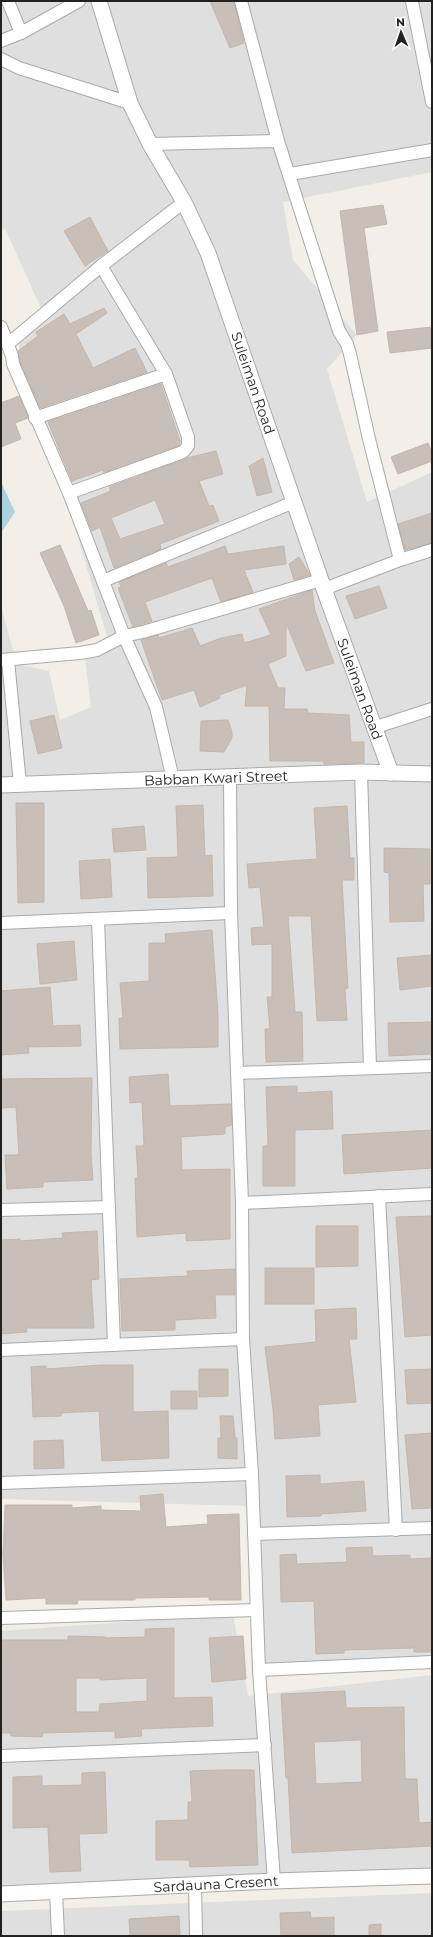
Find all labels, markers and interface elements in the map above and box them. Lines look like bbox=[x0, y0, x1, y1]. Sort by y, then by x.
north arrow bbox=[381, 12, 421, 52]
text: N bbox=[396, 15, 405, 29]
street label: Suleiman Road bbox=[227, 330, 279, 436]
street label: Suleiman Road bbox=[333, 636, 387, 742]
street label: Babban Kwari Street bbox=[144, 766, 289, 790]
street label: Sardauna Cresent bbox=[153, 1872, 279, 1896]

